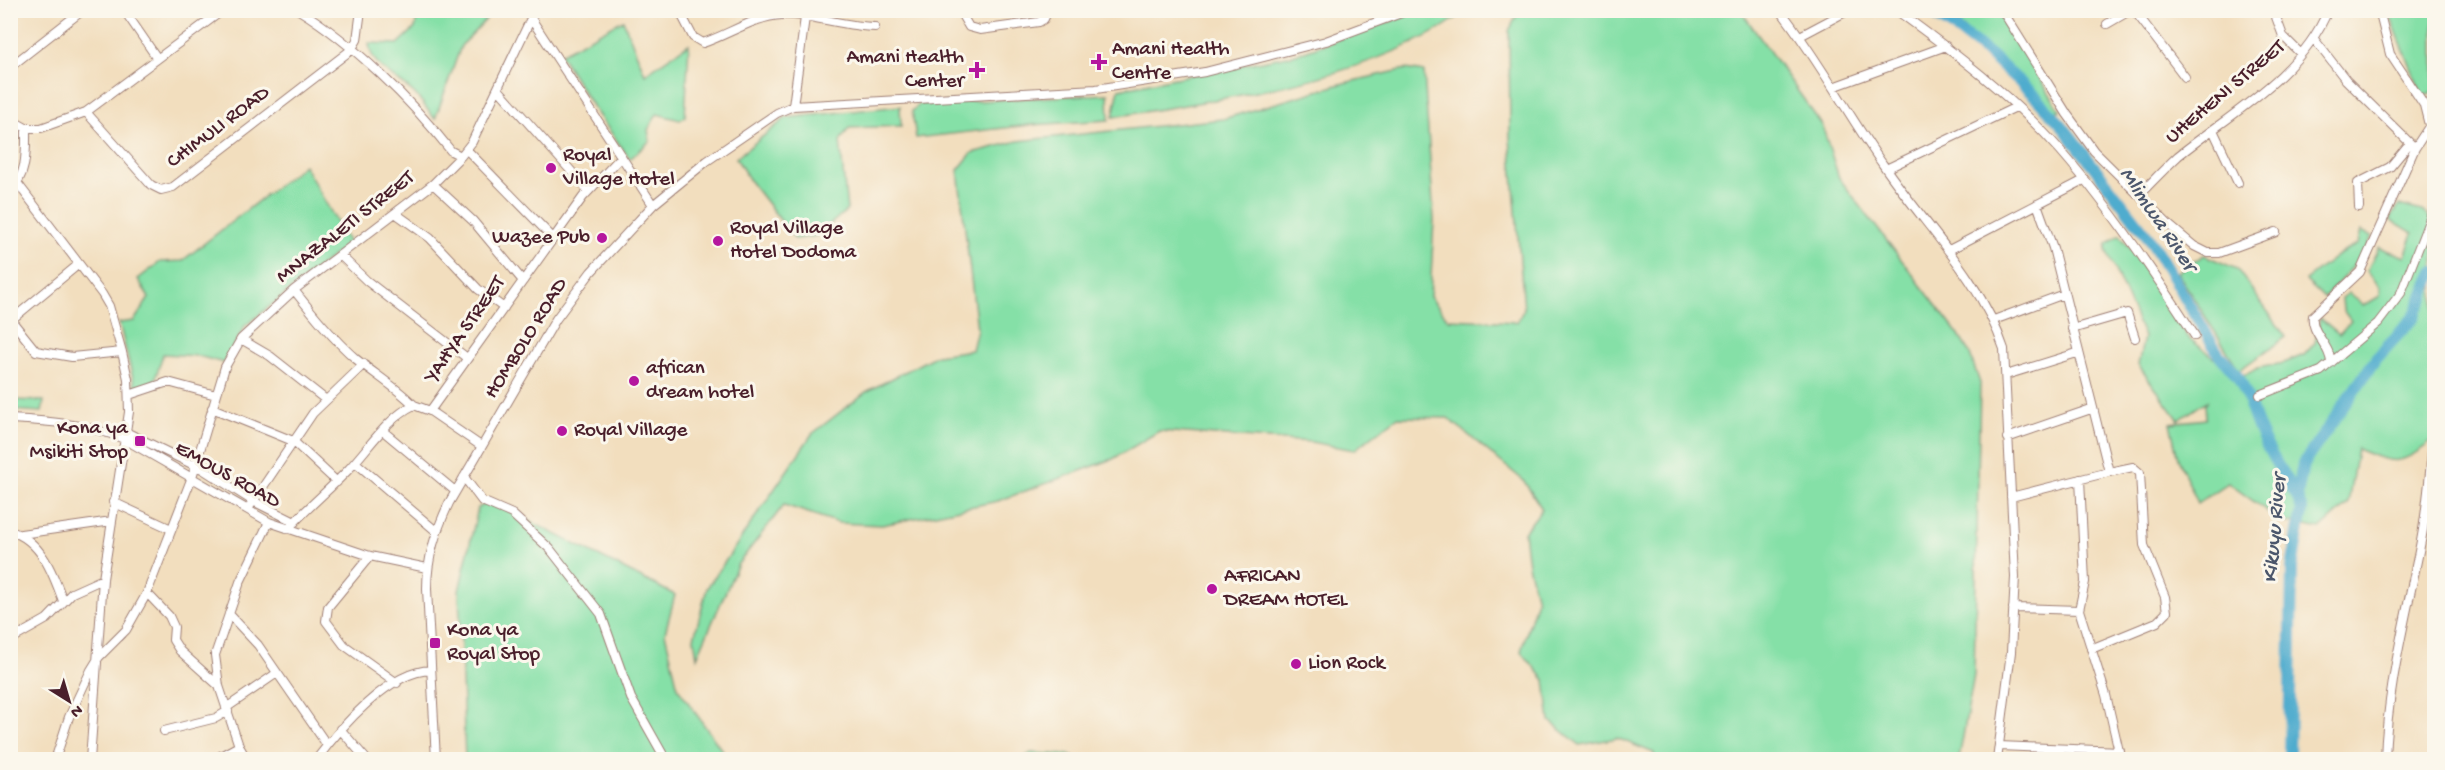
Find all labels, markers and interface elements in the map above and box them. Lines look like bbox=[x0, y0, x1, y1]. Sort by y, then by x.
street label: UHEHENI STREET bbox=[2161, 35, 2292, 150]
place label: Amani Health Centre bbox=[1112, 38, 1229, 87]
place label: Amani Health Center bbox=[847, 46, 966, 95]
marker: Amani Health Centre bbox=[1090, 53, 1108, 71]
marker: Amani Health Center bbox=[968, 61, 986, 79]
street label: CHIMULI ROAD bbox=[163, 81, 276, 175]
place label: Royal Village Hotel bbox=[562, 144, 675, 193]
marker: Royal Village Hotel bbox=[544, 161, 558, 175]
water label: Mlimwa River bbox=[2113, 163, 2204, 281]
street label: MNAZALETI STREET bbox=[272, 166, 421, 290]
place label: Royal Village Hotel Dodoma bbox=[730, 217, 858, 266]
place label: Wazee Pub bbox=[492, 226, 590, 251]
marker: Wazee Pub bbox=[595, 231, 609, 245]
marker: Royal Village Hotel Dodoma bbox=[711, 234, 725, 248]
street label: YAHYA STREET bbox=[419, 271, 512, 390]
street label: HOMBOLO ROAD bbox=[480, 274, 574, 404]
place label: african dream hotel bbox=[646, 357, 754, 406]
marker: african dream hotel bbox=[627, 374, 641, 388]
place label: Kona ya Msikiti Stop bbox=[30, 417, 129, 466]
place label: Royal Village bbox=[574, 419, 689, 444]
marker: Royal Village bbox=[555, 424, 569, 438]
marker: Kona ya Msikiti Stop bbox=[133, 434, 147, 448]
street label: EMOUS ROAD bbox=[170, 437, 284, 515]
water label: Kikuyu River bbox=[2258, 470, 2294, 584]
place label: AFRICAN DREAM HOTEL bbox=[1222, 565, 1349, 614]
marker: AFRICAN DREAM HOTEL bbox=[1205, 582, 1219, 596]
place label: Kona ya Royal Stop bbox=[447, 619, 541, 668]
marker: Kona ya Royal Stop bbox=[428, 636, 442, 650]
place label: Lion Rock bbox=[1308, 652, 1387, 677]
marker: Lion Rock bbox=[1289, 657, 1303, 671]
north arrow bbox=[39, 671, 99, 731]
text: N bbox=[66, 699, 86, 721]

